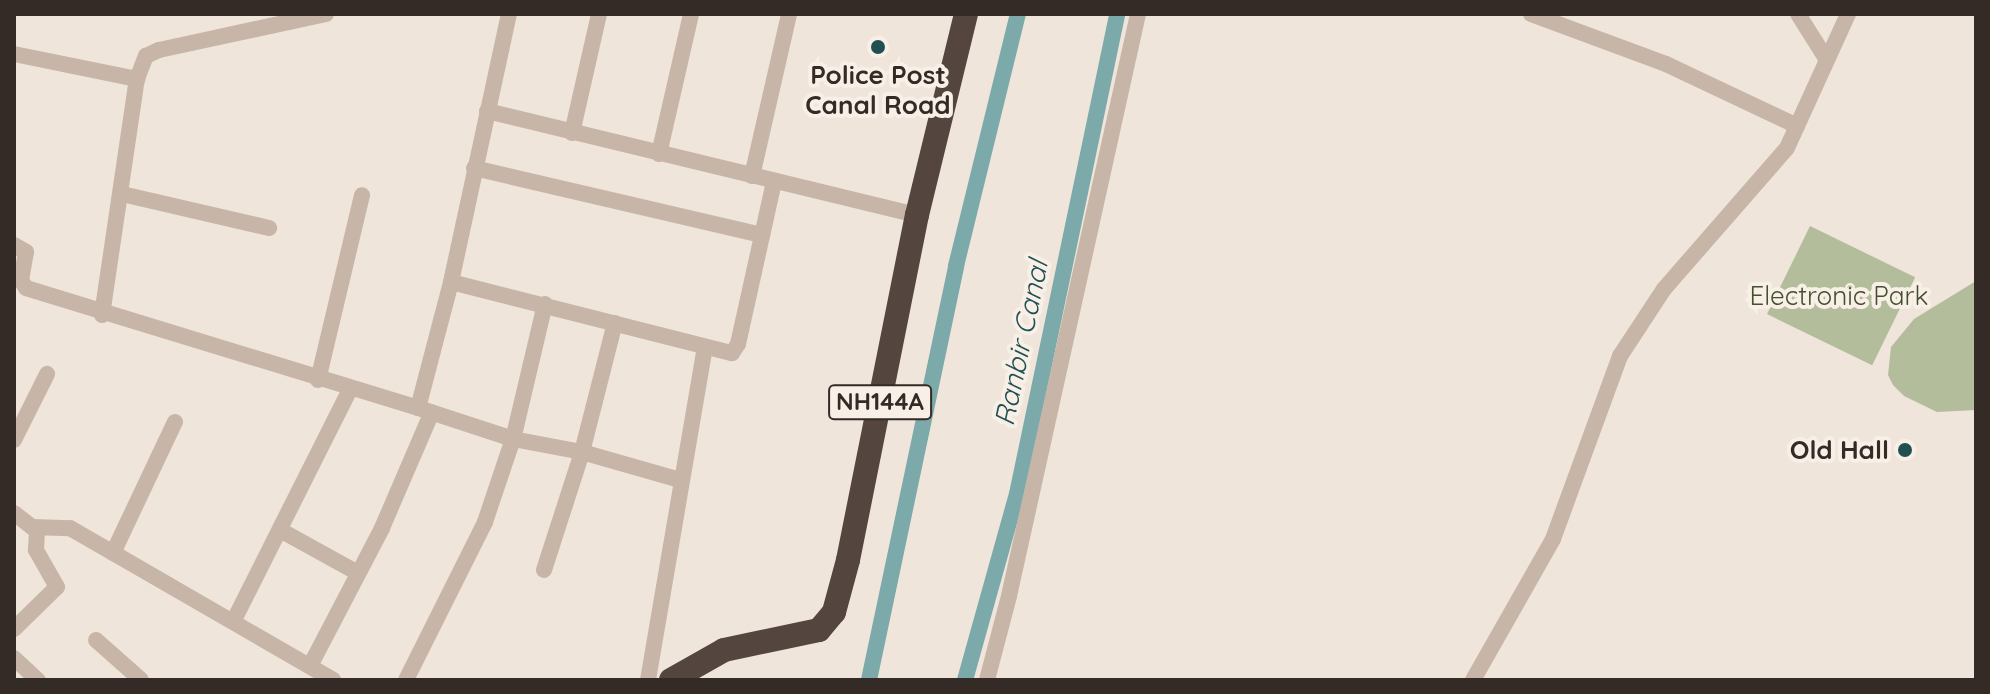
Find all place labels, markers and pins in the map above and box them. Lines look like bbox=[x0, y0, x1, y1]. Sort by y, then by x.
marker: Police Post Canal Road bbox=[869, 38, 887, 56]
place label: Police Post Canal Road bbox=[805, 59, 951, 120]
place label: Old Hall bbox=[1790, 434, 1889, 466]
marker: Old Hall bbox=[1896, 441, 1914, 459]

